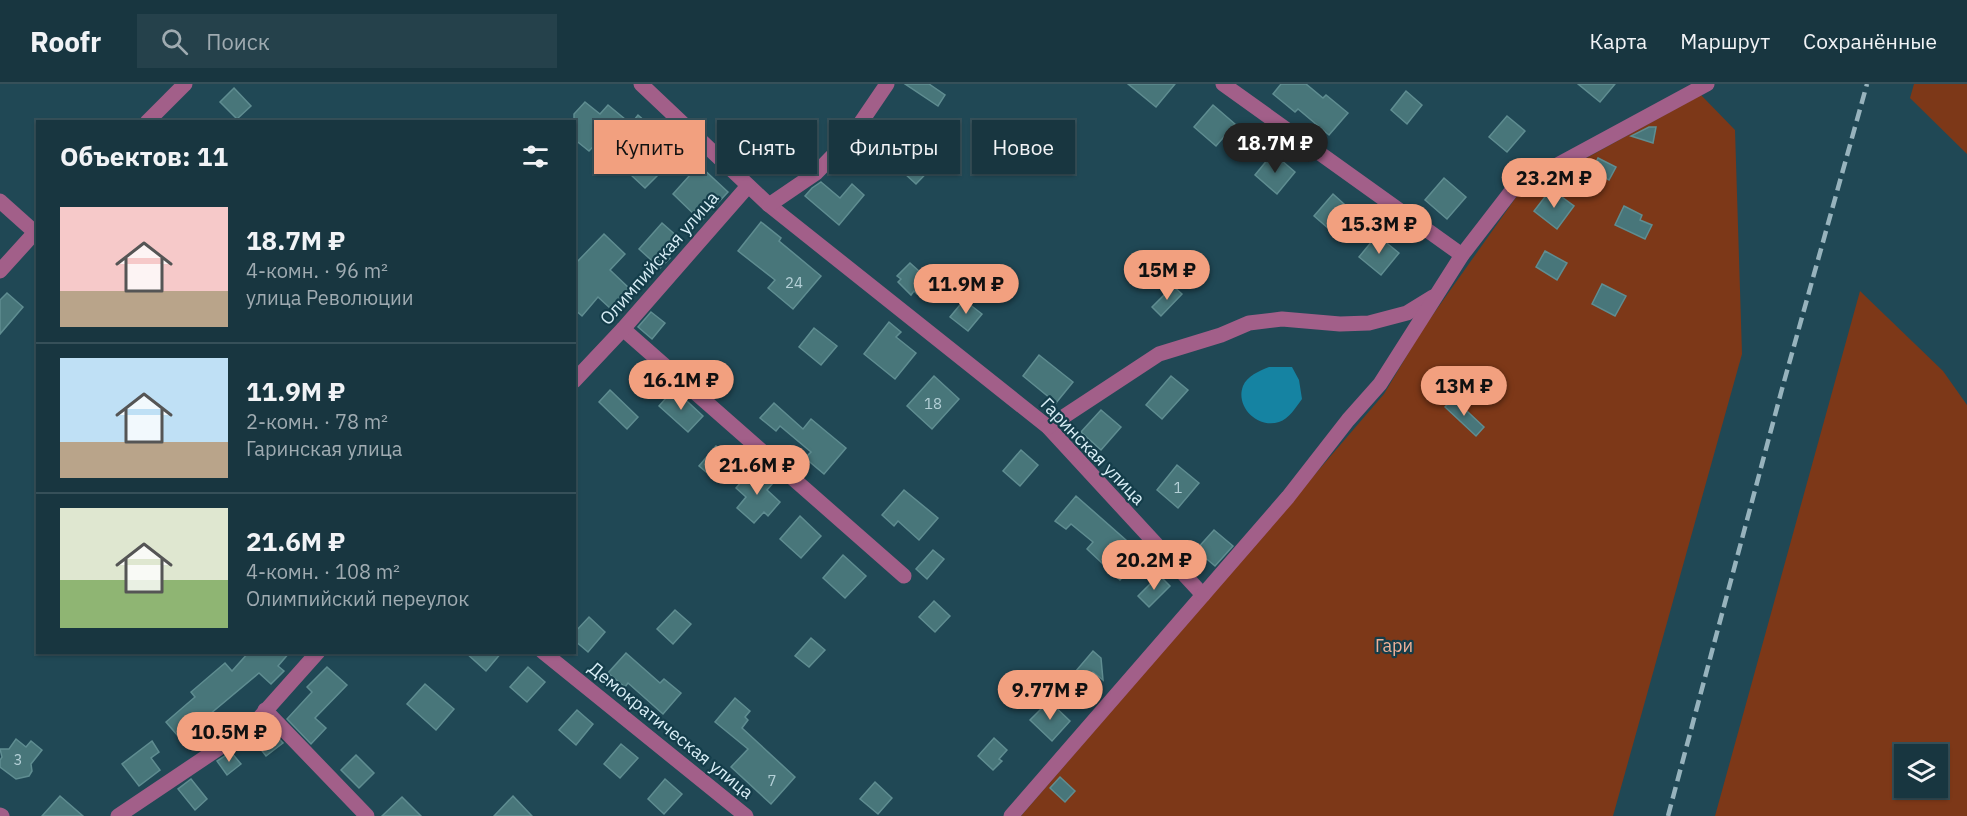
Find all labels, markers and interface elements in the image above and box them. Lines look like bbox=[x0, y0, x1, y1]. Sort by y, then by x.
search box bbox=[137, 14, 557, 68]
text: Roofr bbox=[30, 23, 101, 60]
icon: search bbox=[158, 25, 191, 58]
text: Поиск bbox=[206, 27, 270, 56]
text: Карта bbox=[1589, 27, 1647, 55]
text: Маршрут bbox=[1680, 27, 1770, 55]
text: Сохранённые bbox=[1803, 27, 1937, 55]
chip: Купить bbox=[594, 120, 705, 174]
chip: Снять bbox=[717, 120, 817, 174]
chip: Фильтры bbox=[829, 120, 960, 174]
chip: Новое bbox=[972, 120, 1075, 174]
pin: 18.7M ₽ bbox=[1220, 123, 1330, 174]
text: 18.7M ₽ bbox=[1237, 129, 1313, 156]
text: Объектов: 11 bbox=[60, 139, 228, 173]
icon: filters bbox=[519, 140, 552, 173]
pin: 23.2M ₽ bbox=[1499, 158, 1609, 209]
text: 23.2M ₽ bbox=[1516, 164, 1592, 191]
street label: Олимпийская улица bbox=[595, 186, 724, 329]
pin: 15.3M ₽ bbox=[1324, 204, 1434, 255]
text: 15.3M ₽ bbox=[1341, 210, 1417, 237]
text: 18.7M ₽ bbox=[246, 223, 345, 257]
icon: home bbox=[108, 231, 180, 303]
pin: 15M ₽ bbox=[1125, 250, 1209, 301]
text: 15M ₽ bbox=[1138, 256, 1196, 283]
text: 4-комн. · 96 m² bbox=[246, 257, 388, 284]
pin: 11.9M ₽ bbox=[911, 264, 1021, 315]
text: 11.9M ₽ bbox=[928, 270, 1004, 297]
house number: 24 bbox=[785, 273, 803, 292]
text: улица Революции bbox=[246, 284, 414, 311]
pin: 16.1M ₽ bbox=[626, 360, 736, 411]
text: 16.1M ₽ bbox=[643, 366, 719, 393]
pin: 13M ₽ bbox=[1422, 366, 1506, 417]
text: 13M ₽ bbox=[1435, 372, 1493, 399]
text: 11.9M ₽ bbox=[246, 374, 345, 408]
icon: home bbox=[108, 382, 180, 454]
street label: Гаринская улица bbox=[1036, 392, 1150, 510]
house number: 18 bbox=[924, 394, 942, 413]
text: 2-комн. · 78 m² bbox=[246, 408, 388, 435]
text: Гаринская улица bbox=[246, 435, 402, 462]
pin: 21.6M ₽ bbox=[702, 445, 812, 496]
text: 21.6M ₽ bbox=[719, 451, 795, 478]
house number: 1 bbox=[1173, 478, 1183, 497]
text: 21.6M ₽ bbox=[246, 524, 345, 558]
icon: home bbox=[108, 532, 180, 604]
pin: 20.2M ₽ bbox=[1099, 540, 1209, 591]
text: 20.2M ₽ bbox=[1116, 546, 1192, 573]
text: 4-комн. · 108 m² bbox=[246, 558, 400, 585]
text: Олимпийский переулок bbox=[246, 585, 469, 612]
park label: Гари bbox=[1375, 634, 1413, 657]
street label: Демократическая улица bbox=[584, 656, 759, 804]
pin: 9.77M ₽ bbox=[995, 670, 1105, 721]
text: 9.77M ₽ bbox=[1012, 676, 1088, 703]
pin: 10.5M ₽ bbox=[174, 712, 284, 763]
text: 10.5M ₽ bbox=[191, 718, 267, 745]
map controls bbox=[1894, 744, 1948, 798]
button: layers bbox=[1894, 744, 1948, 798]
house number: 3 bbox=[13, 750, 23, 769]
house number: 7 bbox=[767, 771, 777, 790]

